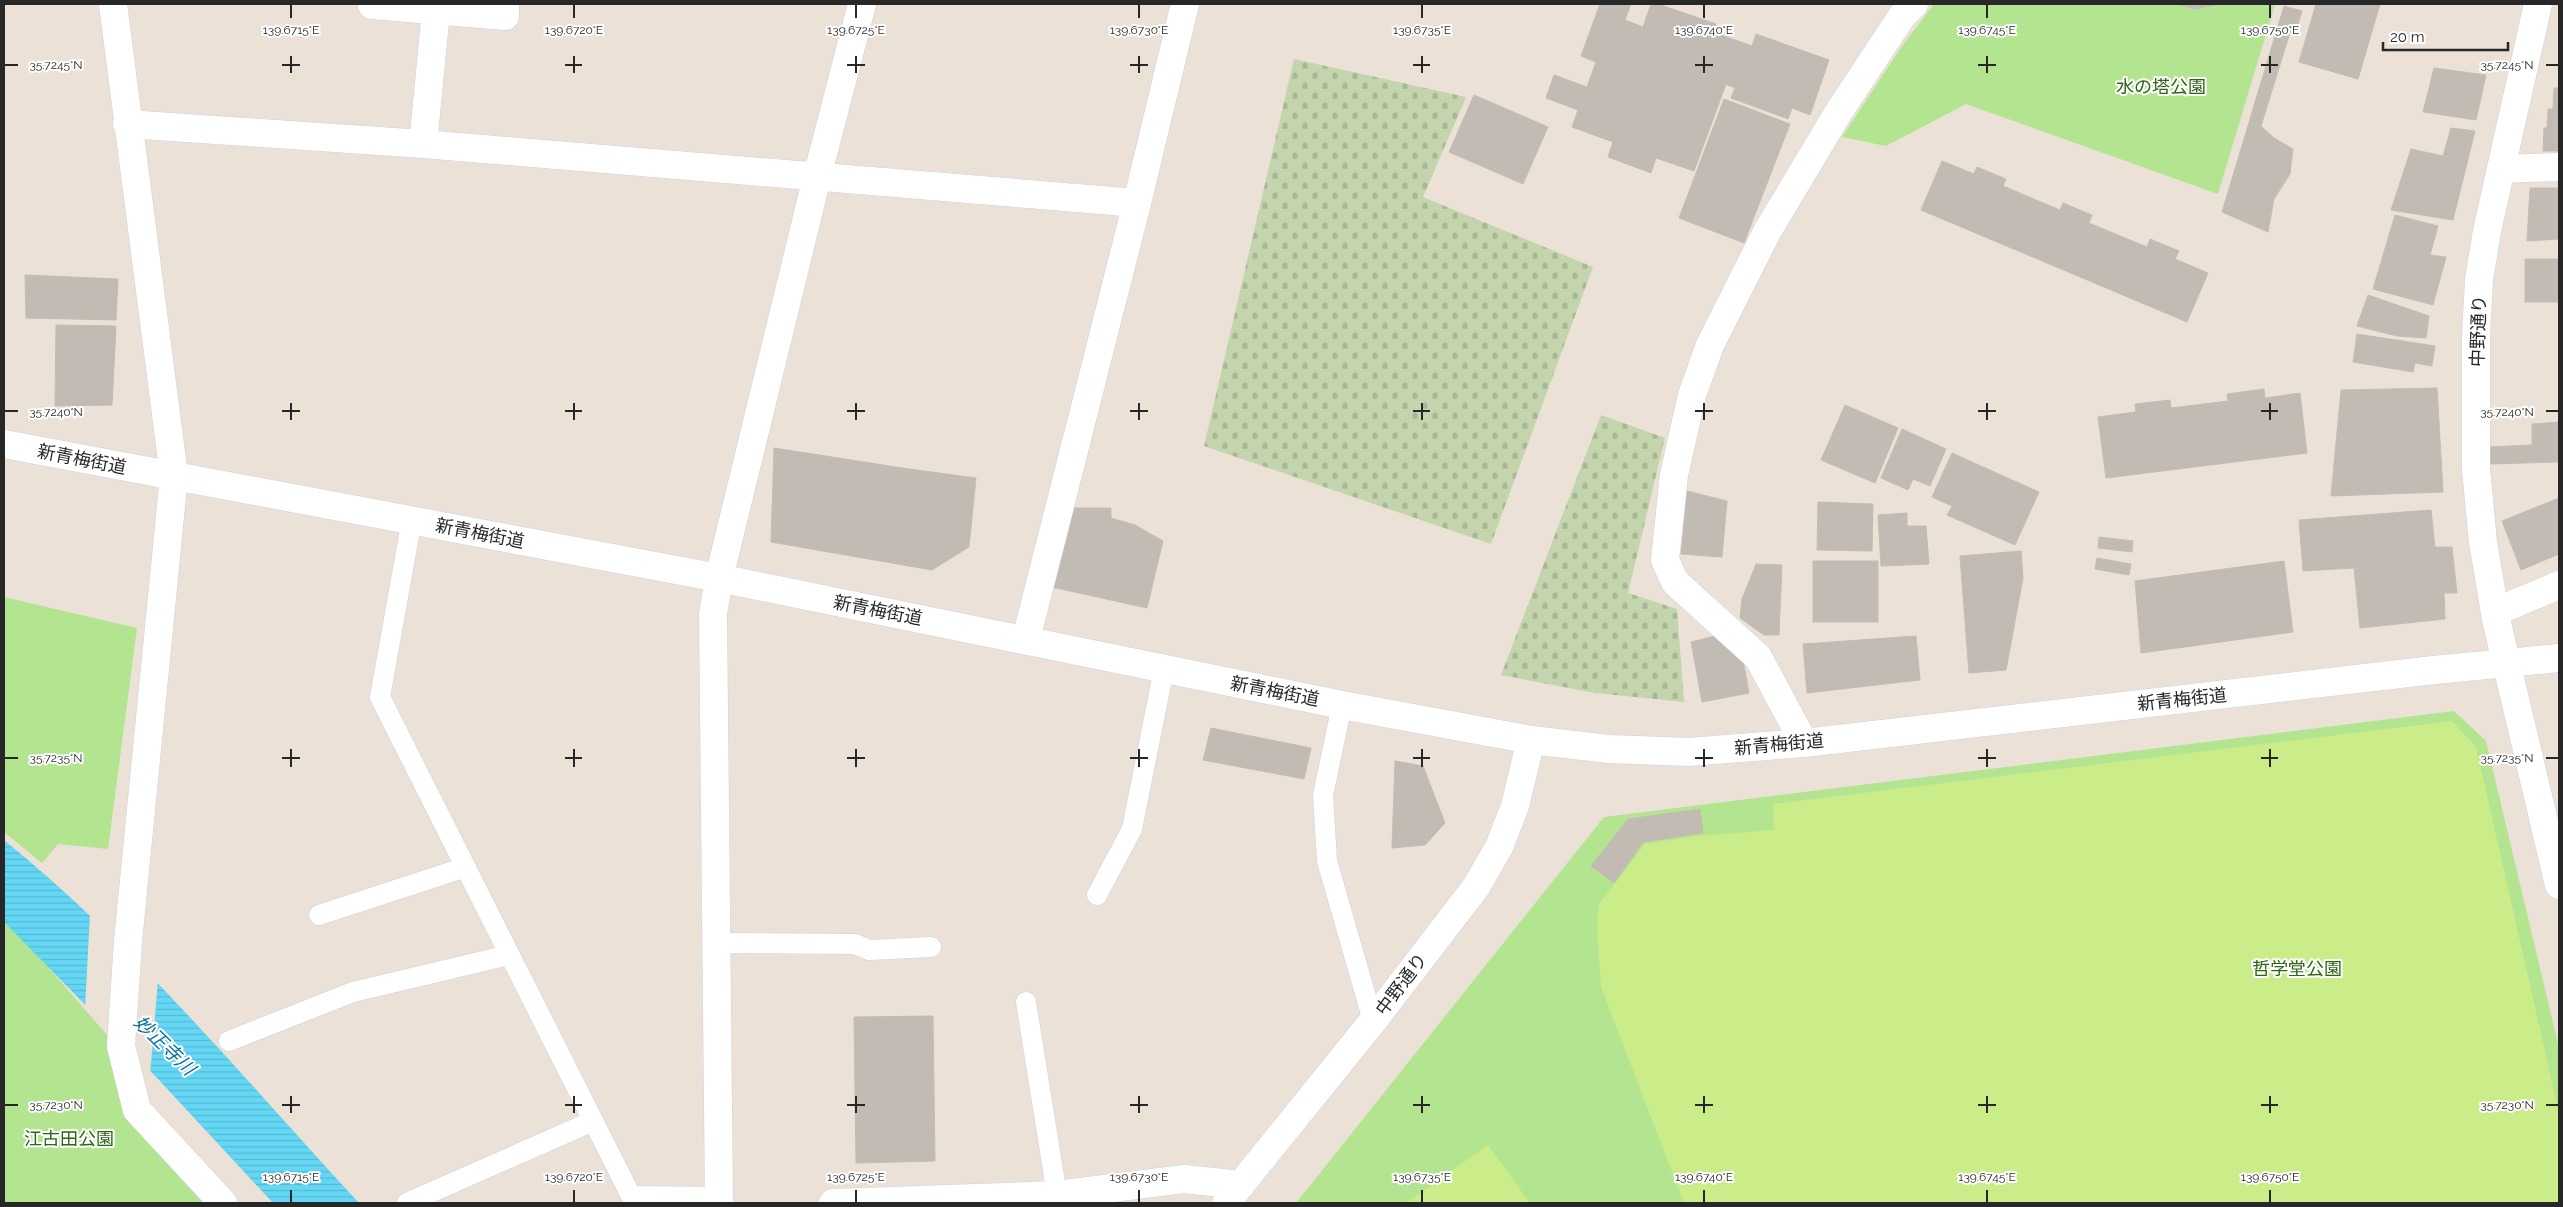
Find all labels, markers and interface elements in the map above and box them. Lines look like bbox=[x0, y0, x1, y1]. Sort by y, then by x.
scale bar bbox=[2383, 20, 2508, 52]
text: 139.6715°E bbox=[263, 23, 319, 37]
text: 139.6720°E bbox=[545, 23, 603, 37]
text: 139.6725°E bbox=[827, 23, 885, 37]
text: 139.6730°E bbox=[1110, 23, 1168, 37]
text: 139.6735°E bbox=[1393, 23, 1451, 37]
text: 139.6740°E bbox=[1675, 23, 1733, 37]
text: 139.6745°E bbox=[1958, 23, 2016, 37]
text: 139.6750°E bbox=[2241, 23, 2299, 37]
text: 20 m bbox=[2390, 28, 2425, 46]
text: 35.7245°N bbox=[29, 58, 83, 72]
text: 35.7245°N bbox=[2480, 58, 2534, 72]
park label: 水の塔公園 bbox=[2116, 76, 2206, 97]
street label: 中野通り bbox=[2466, 295, 2490, 367]
text: 35.7240°N bbox=[29, 405, 83, 419]
text: 35.7240°N bbox=[2480, 405, 2534, 419]
street label: 新青梅街道 bbox=[36, 440, 128, 478]
street label: 新青梅街道 bbox=[434, 514, 526, 552]
street label: 新青梅街道 bbox=[832, 591, 924, 629]
street label: 新青梅街道 bbox=[1229, 672, 1321, 710]
street label: 新青梅街道 bbox=[2136, 684, 2228, 714]
street label: 新青梅街道 bbox=[1733, 730, 1825, 758]
text: 35.7235°N bbox=[30, 751, 83, 765]
text: 35.7235°N bbox=[2481, 751, 2534, 765]
street label: 中野通り bbox=[1371, 949, 1431, 1019]
park label: 哲学堂公園 bbox=[2252, 958, 2342, 979]
water label: 妙正寺川 bbox=[130, 1011, 201, 1081]
text: 35.7230°N bbox=[29, 1098, 83, 1112]
text: 35.7230°N bbox=[2480, 1098, 2534, 1112]
park label: 江古田公園 bbox=[24, 1128, 114, 1149]
text: 139.6715°E bbox=[263, 1170, 319, 1184]
text: 139.6720°E bbox=[545, 1170, 603, 1184]
text: 139.6725°E bbox=[827, 1170, 885, 1184]
text: 139.6730°E bbox=[1110, 1170, 1168, 1184]
text: 139.6735°E bbox=[1393, 1170, 1451, 1184]
text: 139.6740°E bbox=[1675, 1170, 1733, 1184]
text: 139.6745°E bbox=[1958, 1170, 2016, 1184]
text: 139.6750°E bbox=[2241, 1170, 2299, 1184]

